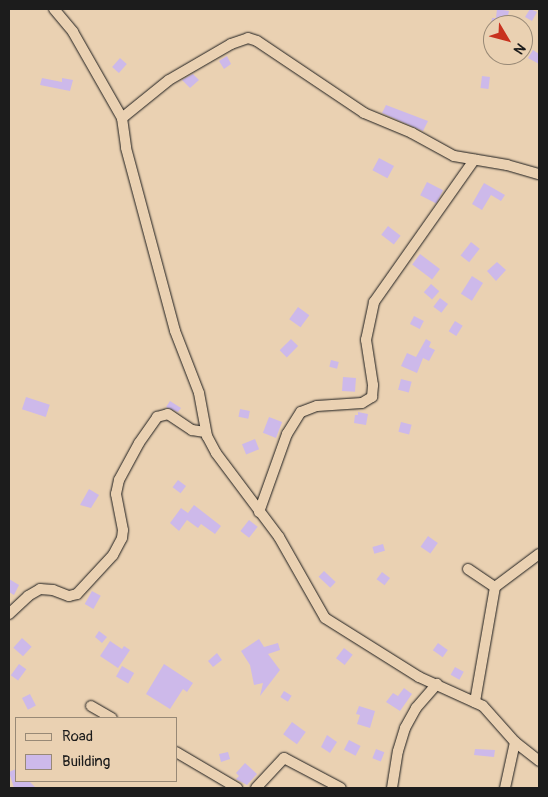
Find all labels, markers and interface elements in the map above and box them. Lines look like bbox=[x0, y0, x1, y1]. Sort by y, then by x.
north arrow bbox=[483, 15, 533, 65]
text: N bbox=[510, 40, 529, 58]
legend bbox=[15, 717, 178, 782]
text: Road bbox=[62, 727, 93, 746]
text: Building bbox=[62, 752, 110, 771]

